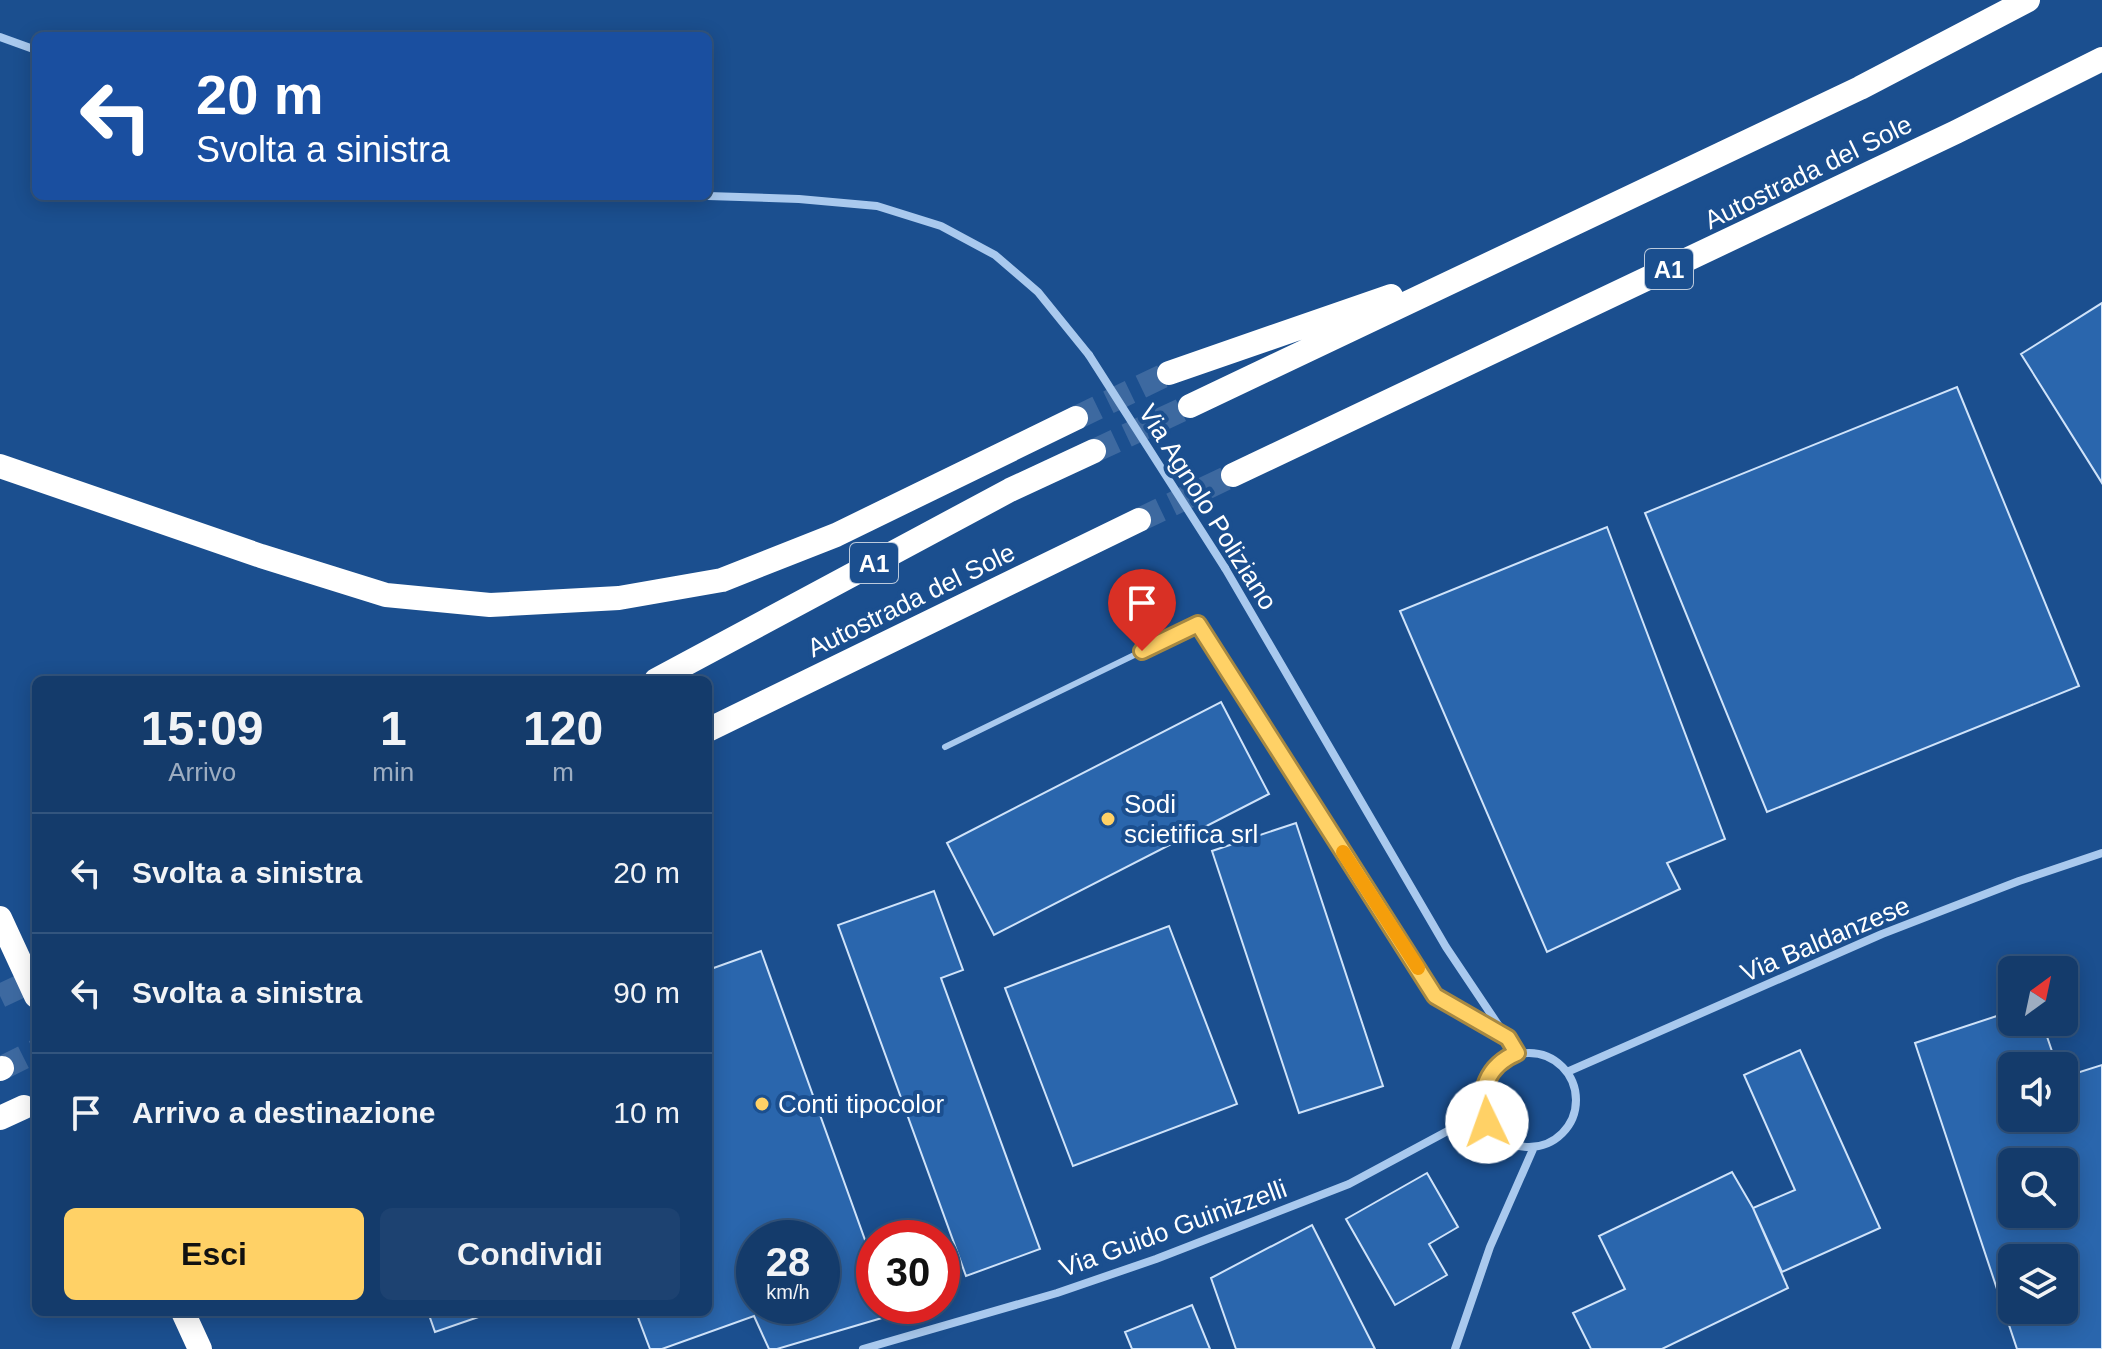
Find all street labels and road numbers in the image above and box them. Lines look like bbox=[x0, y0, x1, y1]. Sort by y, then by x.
street label: Autostrada del Sole bbox=[1699, 109, 1917, 235]
road number: A1 bbox=[1645, 249, 1693, 289]
street label: Via Agnolo Poliziano bbox=[1133, 399, 1283, 615]
street label: Autostrada del Sole bbox=[802, 537, 1020, 663]
road number: A1 bbox=[850, 543, 898, 583]
street label: Via Baldanzese bbox=[1736, 890, 1914, 988]
street label: Via Guido Guinizzelli bbox=[1055, 1173, 1291, 1283]

